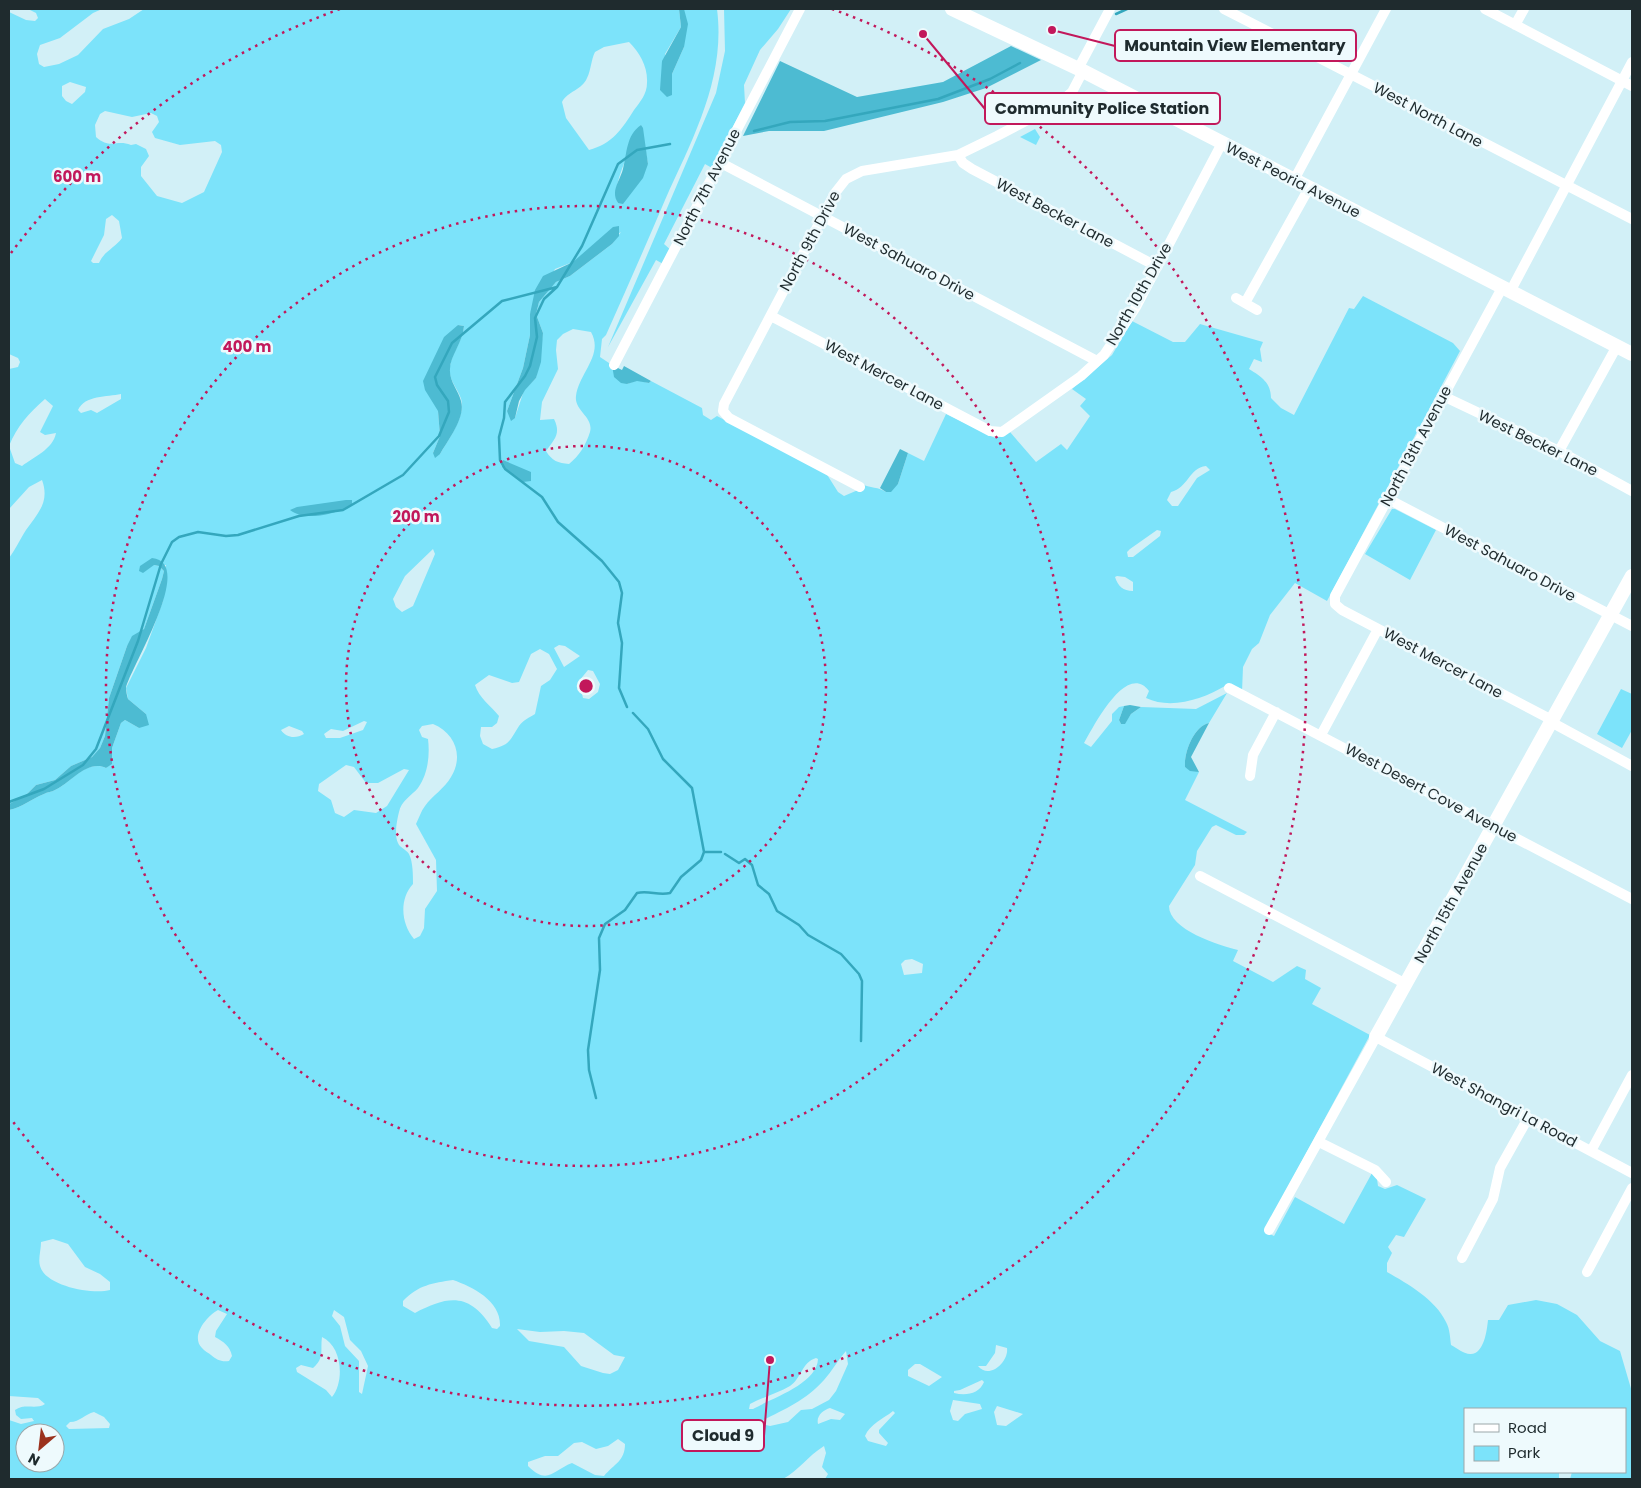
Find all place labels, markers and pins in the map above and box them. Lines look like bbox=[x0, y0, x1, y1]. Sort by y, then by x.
callout: Mountain View Elementary bbox=[1115, 30, 1356, 61]
callout: Community Police Station bbox=[985, 93, 1220, 124]
centre of rings bbox=[577, 677, 595, 695]
callout: Cloud 9 bbox=[682, 1420, 764, 1451]

